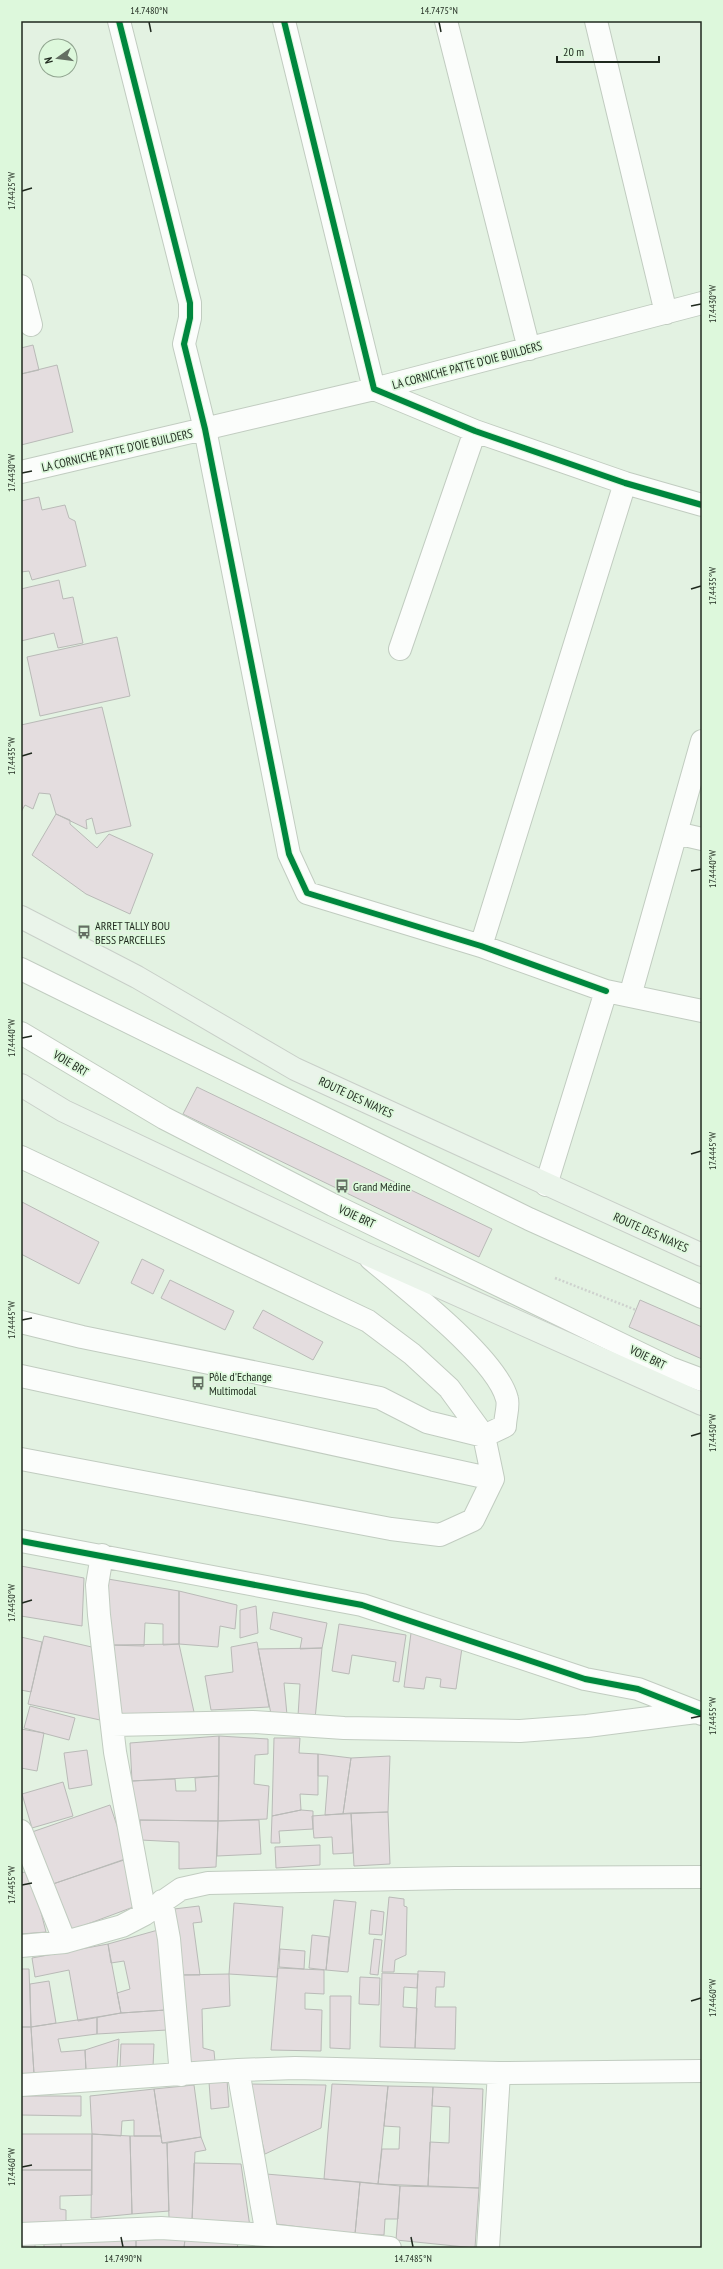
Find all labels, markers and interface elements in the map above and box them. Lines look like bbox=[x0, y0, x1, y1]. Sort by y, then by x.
text: 14.7480°N bbox=[130, 4, 168, 17]
text: 14.7475°N bbox=[420, 4, 458, 17]
north arrow bbox=[38, 38, 78, 78]
scale bar bbox=[557, 38, 659, 64]
text: 20 m bbox=[563, 44, 584, 59]
text: N bbox=[41, 56, 56, 65]
text: 17.4425°W bbox=[5, 172, 18, 210]
text: 17.4430°W bbox=[706, 285, 719, 323]
street label: LA CORNICHE PATTE D'OIE BUILDERS bbox=[390, 338, 544, 392]
street label: LA CORNICHE PATTE D'OIE BUILDERS bbox=[40, 425, 194, 475]
text: 17.4430°W bbox=[5, 454, 18, 492]
text: 17.4435°W bbox=[706, 567, 719, 605]
text: 17.4435°W bbox=[5, 737, 18, 775]
text: 17.4440°W bbox=[706, 850, 719, 888]
place label: ARRET TALLY BOU BESS PARCELLES bbox=[95, 918, 170, 947]
bus stop icon: ARRET TALLY BOU BESS PARCELLES bbox=[76, 924, 92, 940]
text: 17.4440°W bbox=[5, 1019, 18, 1057]
street label: VOIE BRT bbox=[50, 1046, 92, 1080]
street label: ROUTE DES NIAYES bbox=[316, 1073, 396, 1121]
text: 17.4445°W bbox=[706, 1132, 719, 1170]
bus stop icon: Grand Médine bbox=[334, 1178, 350, 1194]
place label: Grand Médine bbox=[353, 1179, 411, 1194]
street label: VOIE BRT bbox=[335, 1201, 378, 1231]
street label: ROUTE DES NIAYES bbox=[611, 1209, 691, 1255]
text: 17.4445°W bbox=[5, 1301, 18, 1339]
street label: VOIE BRT bbox=[626, 1341, 669, 1372]
place label: Pôle d'Echange Multimodal bbox=[209, 1369, 272, 1398]
bus stop icon: Pôle d'Echange Multimodal bbox=[190, 1375, 206, 1391]
text: 17.4450°W bbox=[706, 1414, 719, 1452]
text: 17.4450°W bbox=[5, 1584, 18, 1622]
text: 17.4455°W bbox=[706, 1697, 719, 1735]
text: 17.4455°W bbox=[5, 1866, 18, 1904]
text: 17.4460°W bbox=[706, 1979, 719, 2017]
text: 17.4460°W bbox=[5, 2148, 18, 2186]
text: 14.7490°N bbox=[104, 2252, 142, 2265]
text: 14.7485°N bbox=[394, 2252, 432, 2265]

